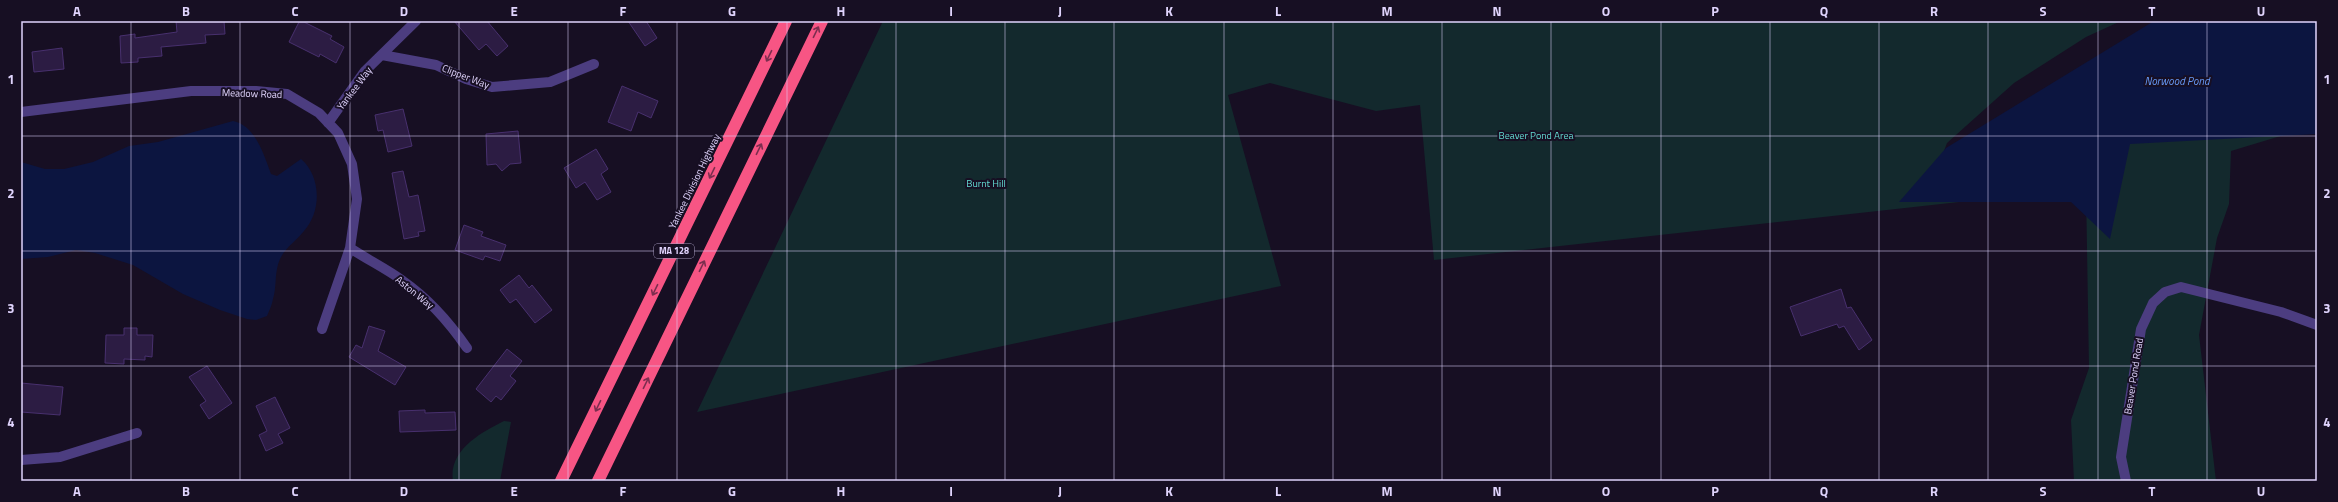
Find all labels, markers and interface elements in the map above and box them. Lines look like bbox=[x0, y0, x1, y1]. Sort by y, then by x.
text: A bbox=[73, 1, 81, 21]
text: B bbox=[182, 1, 190, 21]
text: C bbox=[291, 1, 299, 21]
text: D bbox=[400, 1, 408, 21]
text: E bbox=[510, 1, 518, 21]
text: F bbox=[620, 1, 627, 21]
text: G bbox=[728, 1, 736, 21]
text: H bbox=[837, 1, 845, 21]
text: I bbox=[949, 1, 953, 21]
text: J bbox=[1058, 1, 1062, 21]
text: K bbox=[1165, 1, 1173, 21]
text: L bbox=[1275, 1, 1281, 21]
text: M bbox=[1381, 1, 1393, 21]
text: N bbox=[1492, 1, 1502, 21]
text: O bbox=[1602, 1, 1610, 21]
text: P bbox=[1711, 1, 1719, 21]
text: Q bbox=[1820, 1, 1828, 21]
text: R bbox=[1930, 1, 1938, 21]
text: S bbox=[2039, 1, 2047, 21]
text: T bbox=[2149, 1, 2156, 21]
text: U bbox=[2257, 1, 2265, 21]
one-way arrow bbox=[813, 26, 820, 38]
one-way arrow bbox=[765, 50, 772, 62]
street label: Clipper Way bbox=[440, 61, 492, 92]
street label: Yankee Way bbox=[333, 63, 376, 113]
text: 1 bbox=[7, 69, 15, 89]
text: 1 bbox=[2323, 69, 2331, 89]
water label: Norwood Pond bbox=[2145, 73, 2211, 89]
street label: Meadow Road bbox=[222, 85, 282, 102]
park label: Beaver Pond Area bbox=[1498, 128, 1574, 143]
street label: Yankee Division Highway bbox=[665, 131, 724, 231]
one-way arrow bbox=[756, 143, 763, 155]
one-way arrow bbox=[708, 167, 715, 179]
park label: Burnt Hill bbox=[966, 176, 1006, 191]
text: 2 bbox=[7, 183, 15, 203]
text: 2 bbox=[2323, 183, 2331, 203]
road number: MA 128 bbox=[654, 244, 694, 258]
one-way arrow bbox=[699, 260, 706, 272]
street label: Aston Way bbox=[392, 272, 437, 313]
one-way arrow bbox=[651, 283, 658, 295]
text: 3 bbox=[7, 298, 15, 318]
text: 3 bbox=[2323, 298, 2331, 318]
street label: Beaver Pond Road bbox=[2120, 337, 2147, 415]
one-way arrow bbox=[643, 377, 650, 389]
one-way arrow bbox=[594, 400, 601, 412]
text: 4 bbox=[7, 412, 15, 432]
text: 4 bbox=[2323, 412, 2331, 432]
text: A bbox=[73, 481, 81, 501]
text: B bbox=[182, 481, 190, 501]
text: C bbox=[291, 481, 299, 501]
text: D bbox=[400, 481, 408, 501]
text: E bbox=[510, 481, 518, 501]
text: F bbox=[620, 481, 627, 501]
text: G bbox=[728, 481, 736, 501]
text: H bbox=[837, 481, 845, 501]
text: I bbox=[949, 481, 953, 501]
text: J bbox=[1058, 481, 1062, 501]
text: K bbox=[1165, 481, 1173, 501]
text: L bbox=[1275, 481, 1281, 501]
text: M bbox=[1381, 481, 1393, 501]
text: N bbox=[1492, 481, 1502, 501]
text: O bbox=[1602, 481, 1610, 501]
text: P bbox=[1711, 481, 1719, 501]
text: Q bbox=[1820, 481, 1828, 501]
text: R bbox=[1930, 481, 1938, 501]
text: S bbox=[2039, 481, 2047, 501]
text: T bbox=[2149, 481, 2156, 501]
text: U bbox=[2257, 481, 2265, 501]

